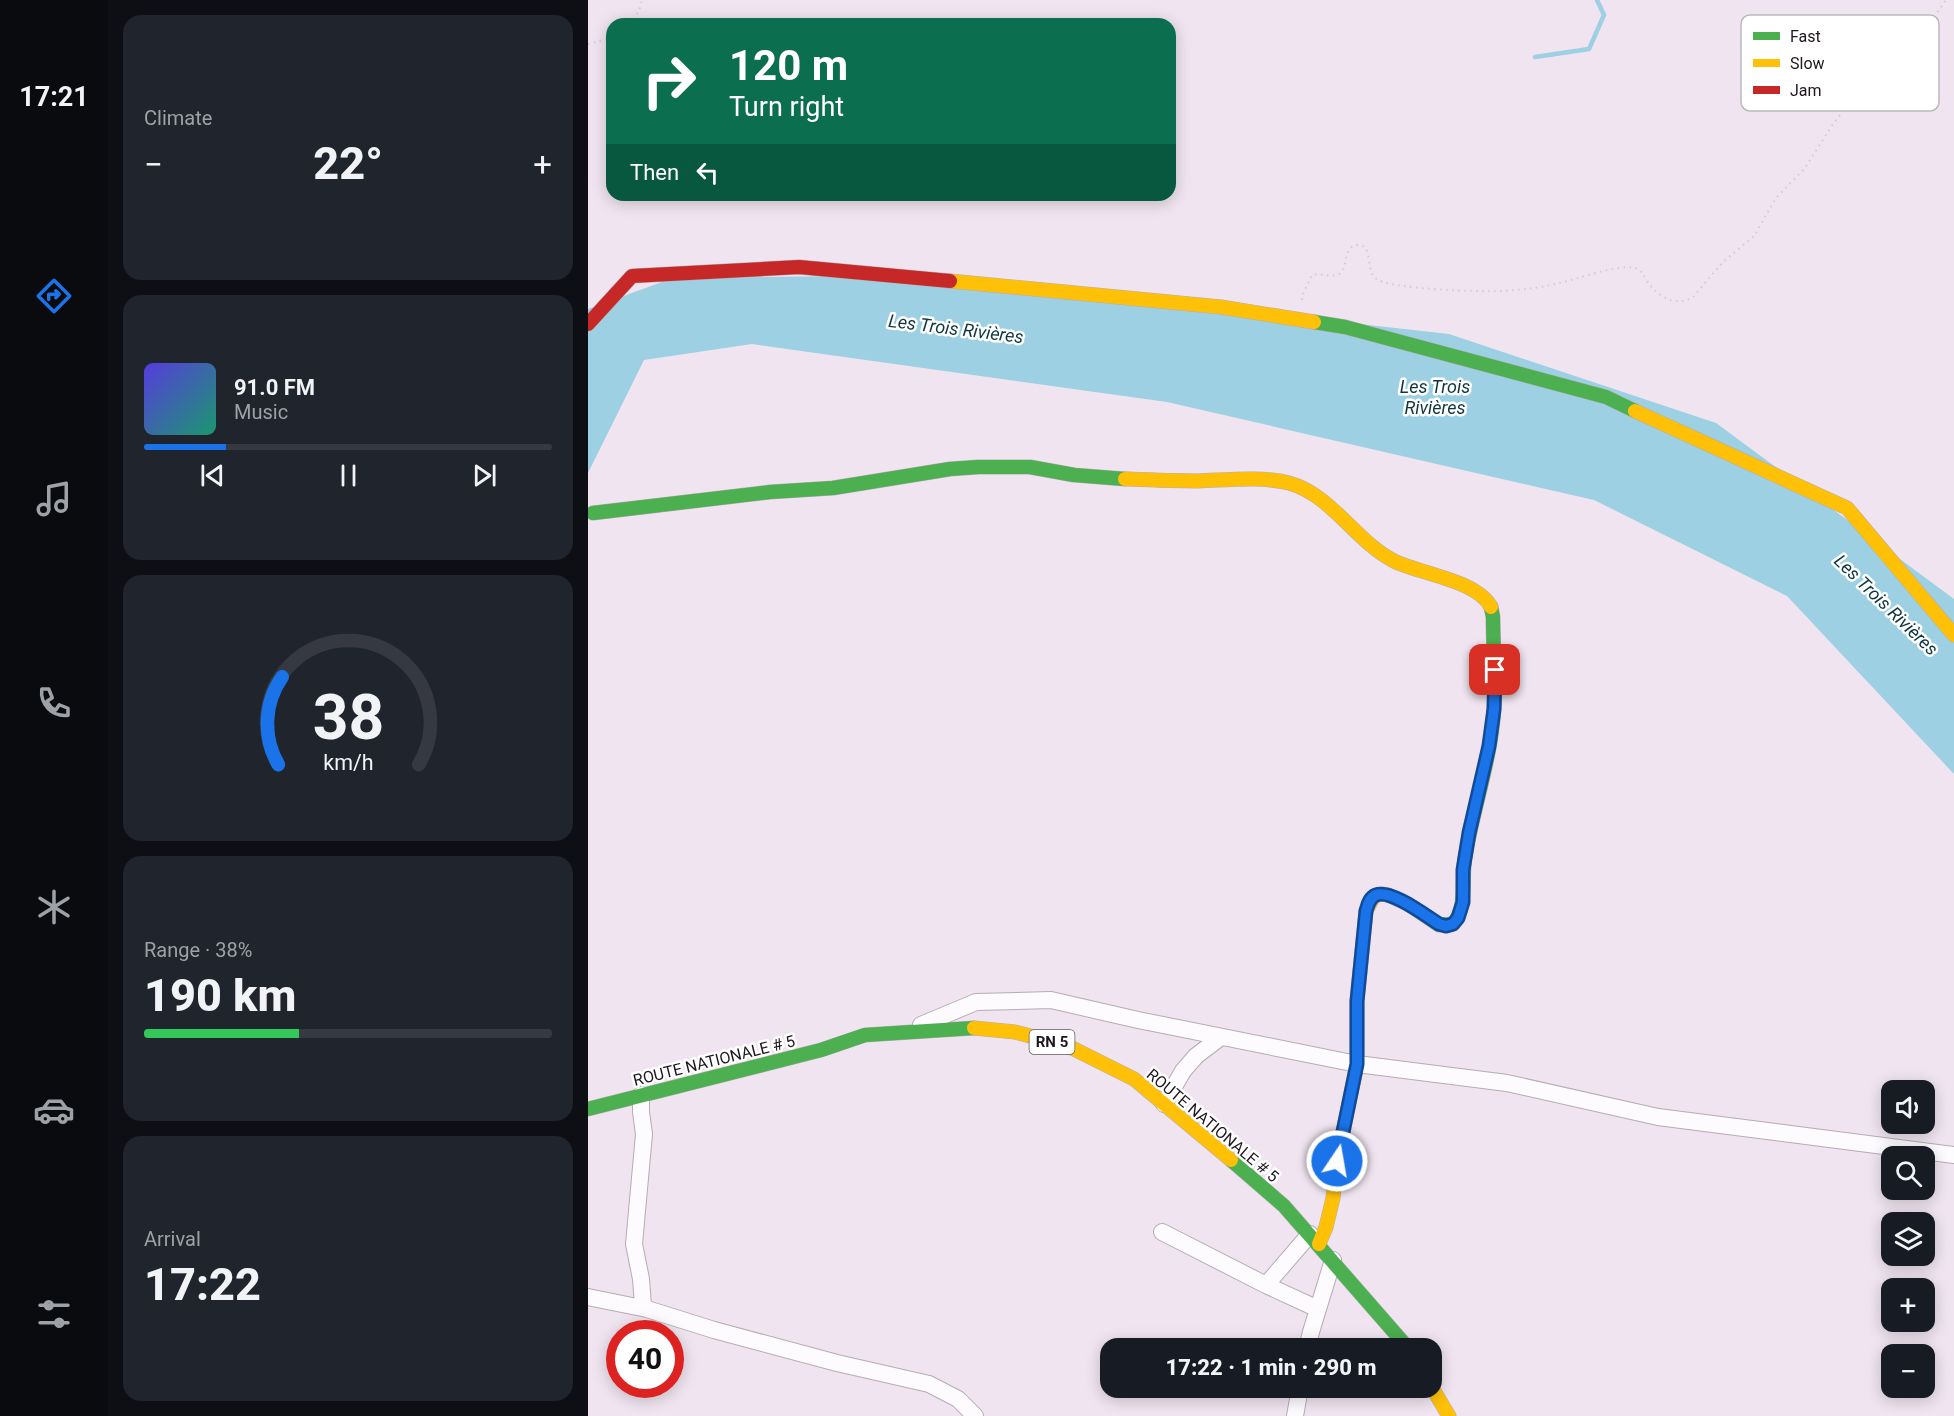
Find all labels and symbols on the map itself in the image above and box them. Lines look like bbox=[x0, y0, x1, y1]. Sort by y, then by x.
legend bbox=[1741, 15, 1939, 111]
text: Fast bbox=[1790, 27, 1821, 46]
text: Slow bbox=[1790, 54, 1825, 73]
text: Jam bbox=[1790, 81, 1822, 100]
water label: Les Trois Rivières bbox=[887, 310, 1025, 347]
water label: Les Trois Rivières bbox=[1400, 376, 1470, 418]
water label: Les Trois Rivières bbox=[1830, 550, 1943, 659]
pin bbox=[1469, 644, 1520, 695]
road number: RN 5 bbox=[1030, 1030, 1074, 1054]
street label: ROUTE NATIONALE # 5 bbox=[631, 1031, 797, 1090]
street label: ROUTE NATIONALE # 5 bbox=[1143, 1065, 1282, 1186]
position arrow bbox=[1305, 1129, 1369, 1193]
speed limit sign: 40 bbox=[606, 1320, 684, 1398]

